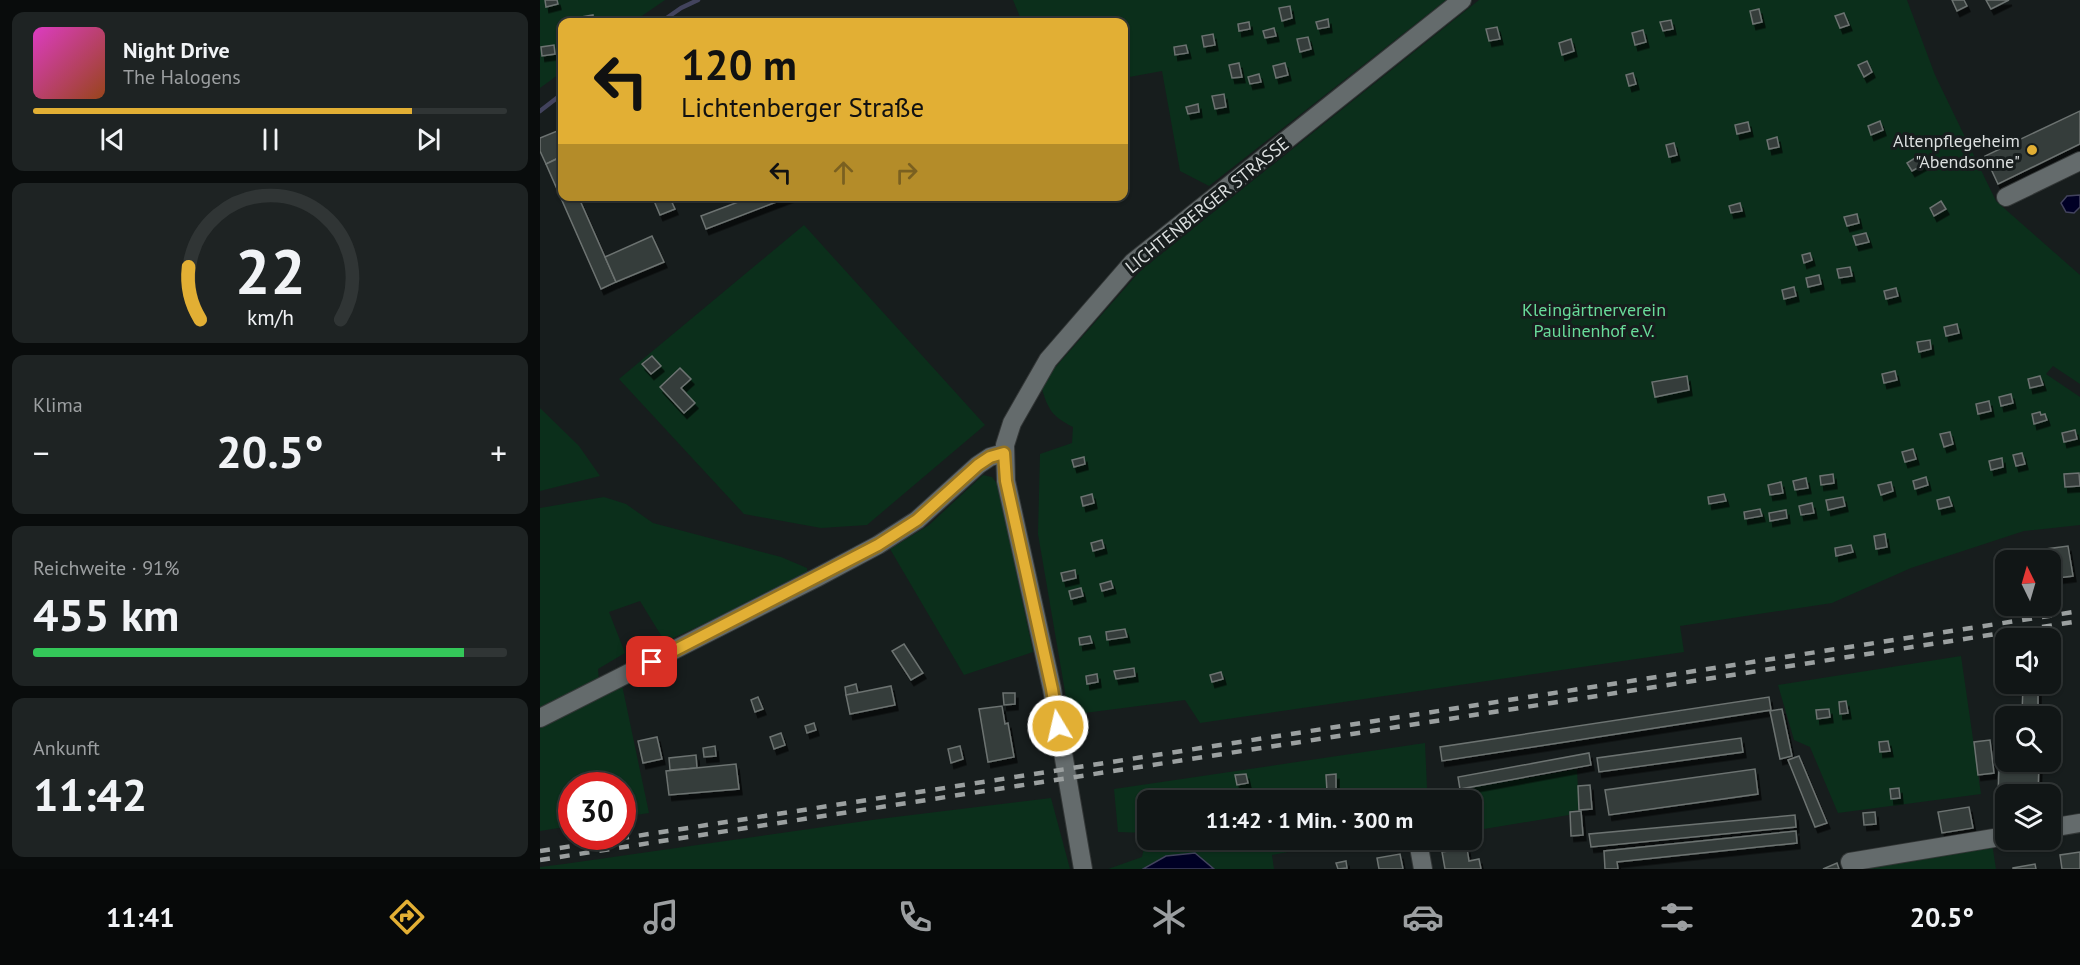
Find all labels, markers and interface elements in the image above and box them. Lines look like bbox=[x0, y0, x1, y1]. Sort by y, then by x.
text: Night Drive bbox=[123, 36, 230, 64]
text: 120 m bbox=[681, 37, 797, 92]
icon: left bbox=[582, 42, 660, 120]
text: The Halogens bbox=[123, 64, 241, 90]
text: Lichtenberger Straße bbox=[681, 90, 924, 124]
icon: previous bbox=[96, 123, 129, 156]
icon: pause bbox=[254, 123, 287, 156]
icon: next bbox=[412, 123, 445, 156]
place label: Altenpflegeheim "Abendsonne" bbox=[1893, 129, 2020, 173]
street label: LICHTENBERGER STRASSE bbox=[1120, 132, 1294, 278]
marker: Altenpflegeheim "Abendsonne" bbox=[2025, 143, 2039, 157]
icon: left bbox=[764, 156, 797, 189]
icon: ahead bbox=[827, 156, 860, 189]
icon: right bbox=[890, 156, 923, 189]
text: 22 bbox=[235, 230, 305, 311]
park label: Kleingärtnerverein Paulinenhof e.V. bbox=[1522, 298, 1666, 342]
text: km/h bbox=[246, 304, 293, 332]
text: Klima bbox=[33, 392, 83, 418]
text: 20.5° bbox=[216, 422, 324, 480]
text: − bbox=[33, 431, 50, 474]
text: + bbox=[490, 431, 507, 474]
north arrow bbox=[1995, 550, 2061, 616]
map controls bbox=[1995, 550, 2061, 850]
text: Reichweite · 91% bbox=[33, 555, 179, 581]
text: 455 km bbox=[33, 585, 179, 643]
button: sound bbox=[1995, 628, 2061, 694]
pin bbox=[626, 636, 677, 687]
icon: arrive bbox=[635, 645, 668, 678]
position arrow bbox=[1026, 694, 1090, 758]
button: search bbox=[1995, 706, 2061, 772]
text: Ankunft bbox=[33, 735, 100, 761]
text: 11:42 bbox=[33, 765, 147, 823]
speed limit sign: 30 bbox=[558, 772, 636, 850]
button: layers bbox=[1995, 784, 2061, 850]
text: 11:42 · 1 Min. · 300 m bbox=[1206, 806, 1413, 834]
icon: directions bbox=[386, 896, 428, 938]
icon: music bbox=[640, 896, 682, 938]
icon: phone bbox=[894, 896, 936, 938]
icon: climate bbox=[1148, 896, 1190, 938]
icon: car bbox=[1402, 896, 1444, 938]
icon: filters bbox=[1656, 896, 1698, 938]
text: 11:41 bbox=[106, 900, 174, 934]
text: 20.5° bbox=[1910, 900, 1974, 934]

